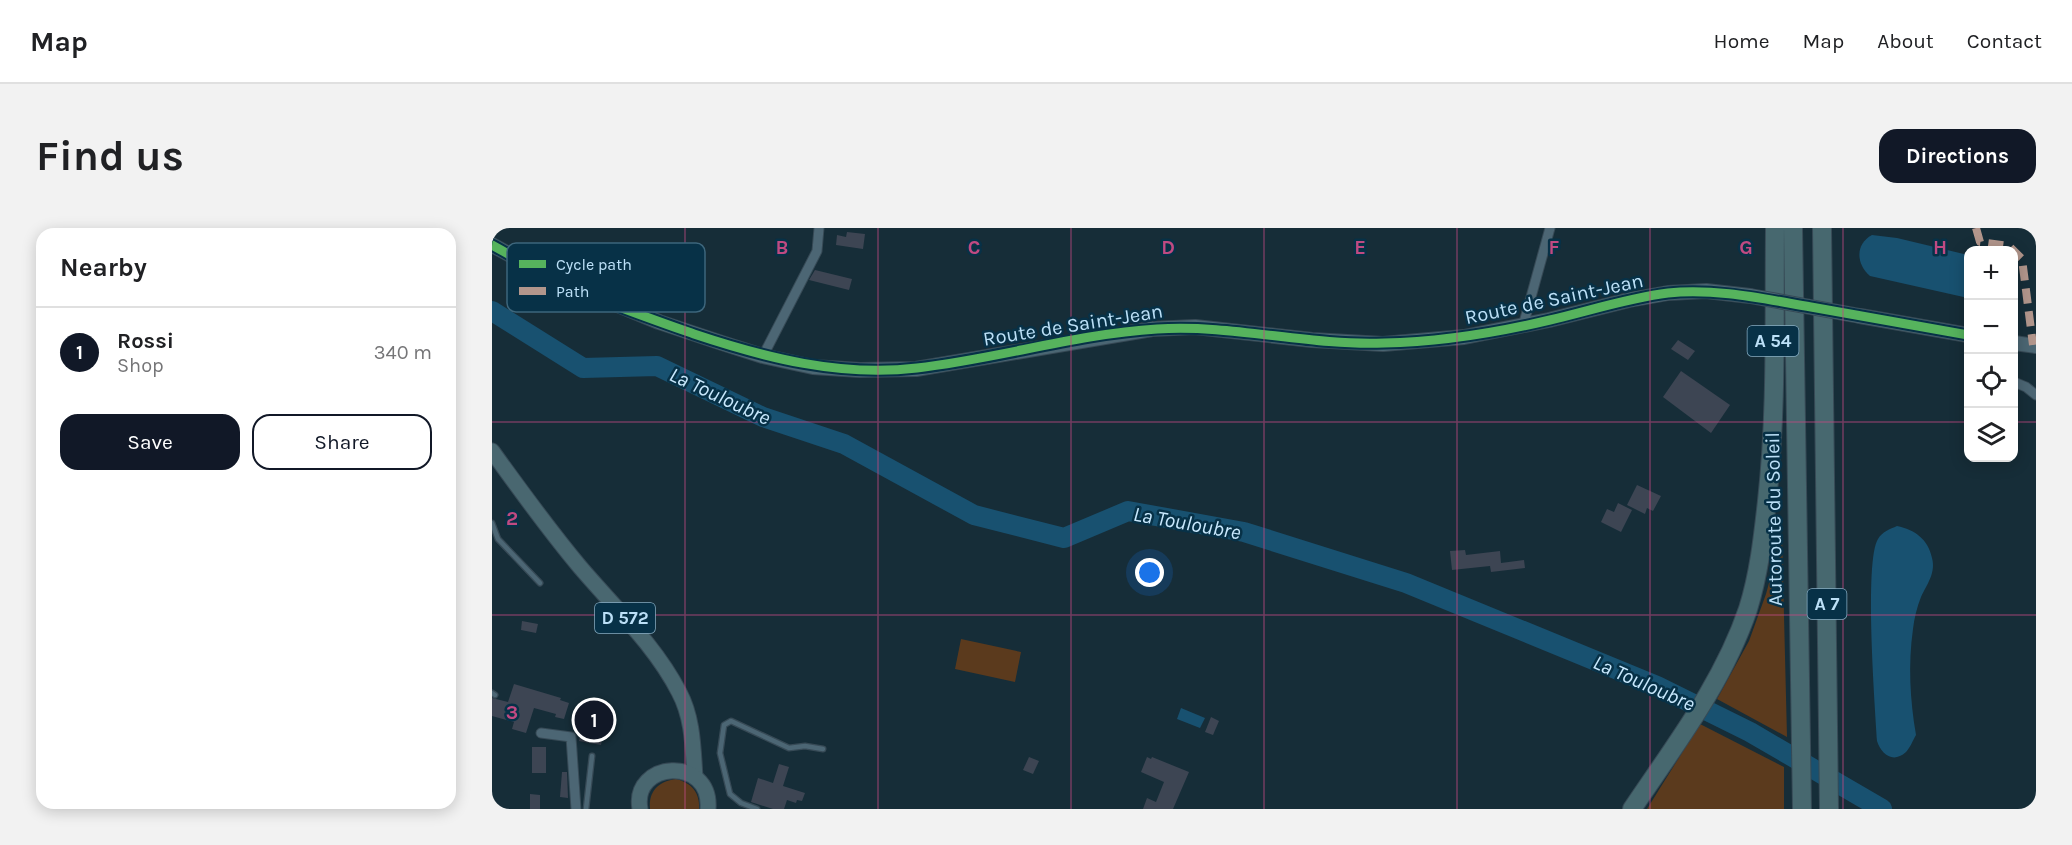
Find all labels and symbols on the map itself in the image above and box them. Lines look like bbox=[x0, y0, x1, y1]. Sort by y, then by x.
text: B bbox=[776, 236, 788, 259]
text: C bbox=[968, 236, 980, 259]
text: D bbox=[1161, 236, 1175, 259]
text: E bbox=[1354, 236, 1366, 259]
text: F bbox=[1549, 236, 1560, 259]
text: G bbox=[1739, 236, 1753, 259]
text: H bbox=[1933, 236, 1947, 259]
legend bbox=[507, 243, 705, 312]
text: Cycle path bbox=[556, 255, 632, 274]
street label: Route de Saint-Jean bbox=[1463, 269, 1645, 329]
text: Path bbox=[556, 282, 589, 301]
street label: Route de Saint-Jean bbox=[981, 299, 1165, 351]
road number: A 54 bbox=[1748, 326, 1798, 356]
water label: La Touloubre bbox=[666, 362, 775, 430]
street label: Autoroute du Soleil bbox=[1761, 432, 1787, 606]
water label: La Touloubre bbox=[1131, 502, 1243, 544]
text: 2 bbox=[506, 507, 518, 530]
your location bbox=[1135, 558, 1164, 587]
road number: A 7 bbox=[1808, 589, 1846, 619]
road number: D 572 bbox=[595, 603, 655, 633]
water label: La Touloubre bbox=[1589, 650, 1699, 716]
pin: 1 bbox=[574, 698, 614, 742]
text: 3 bbox=[506, 701, 518, 724]

